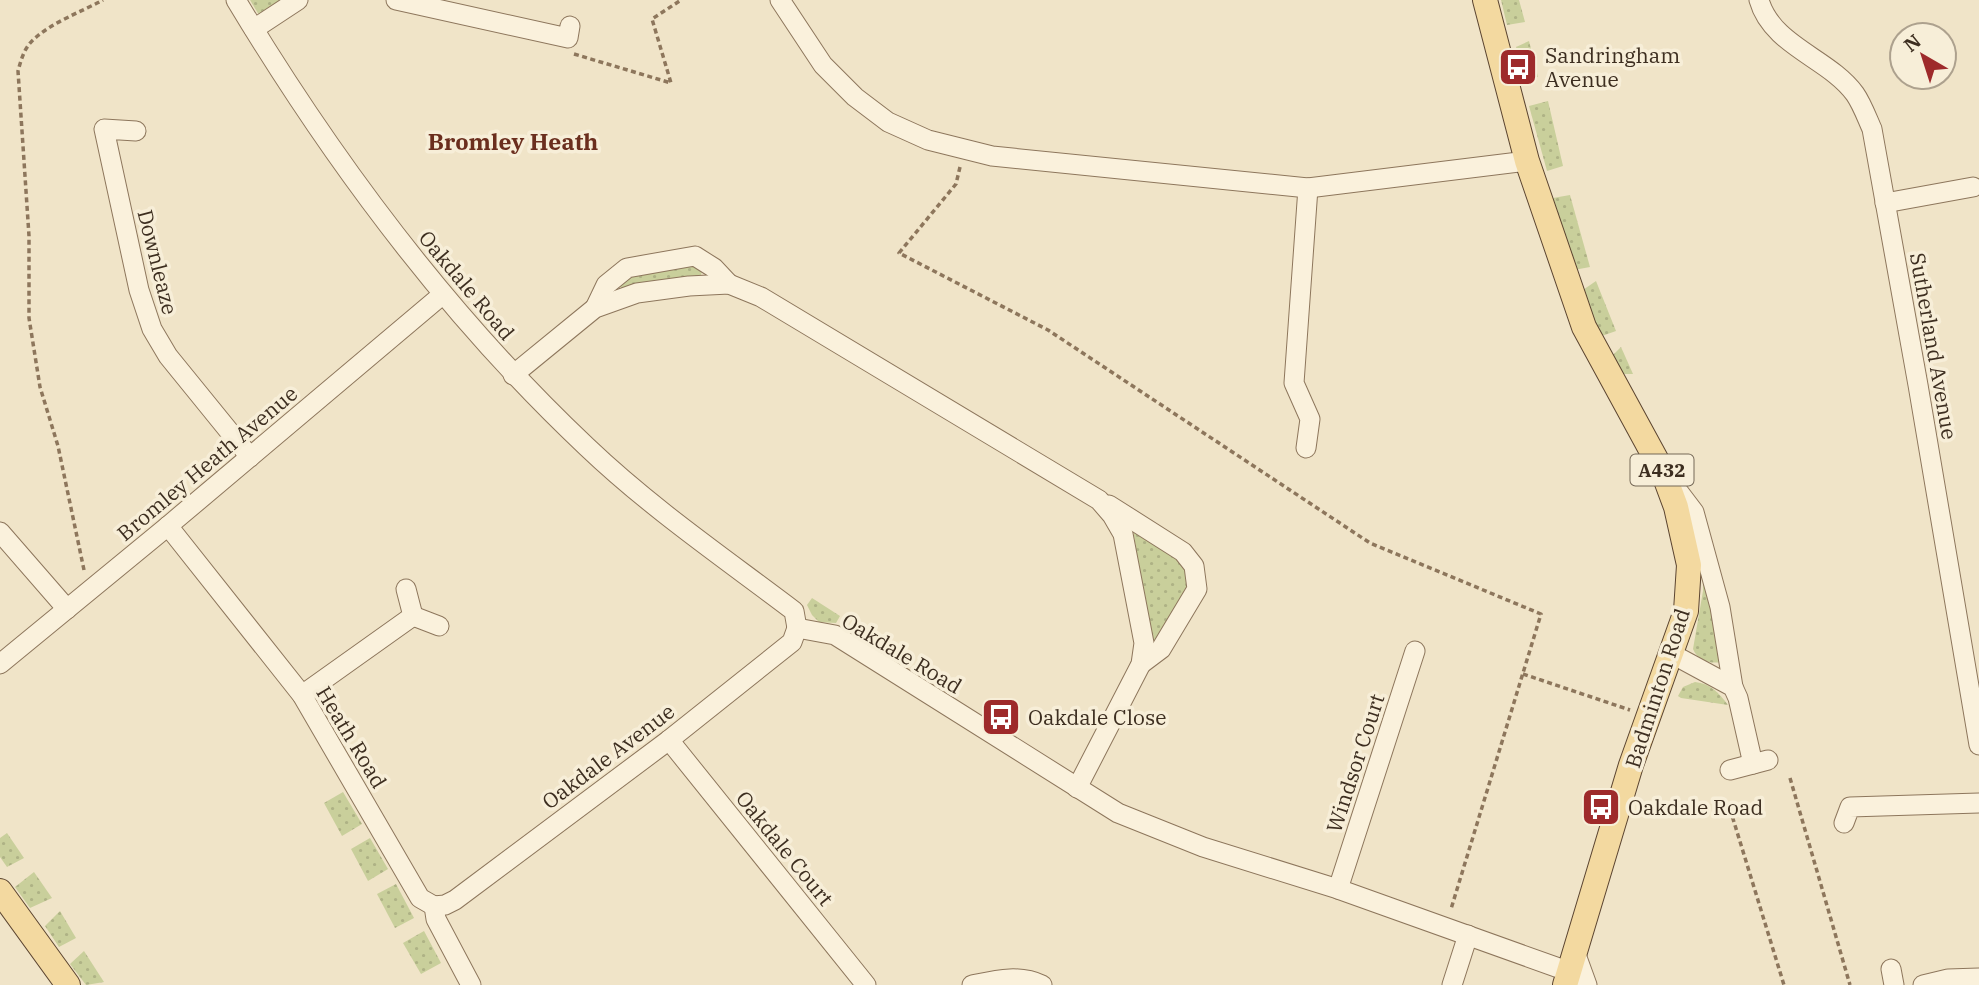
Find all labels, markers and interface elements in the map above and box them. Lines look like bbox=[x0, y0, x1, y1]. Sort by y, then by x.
north arrow bbox=[1888, 21, 1958, 91]
text: N bbox=[1899, 29, 1926, 57]
place label: Sandringham Avenue bbox=[1545, 41, 1680, 93]
bus stop icon: Sandringham Avenue bbox=[1497, 46, 1539, 88]
district label: Bromley Heath bbox=[428, 126, 598, 156]
street label: Downleaze bbox=[131, 207, 185, 317]
street label: Oakdale Road bbox=[413, 224, 521, 346]
street label: Sutherland Avenue bbox=[1904, 250, 1964, 442]
street label: Bromley Heath Avenue bbox=[111, 379, 303, 547]
road number: A432 bbox=[1630, 454, 1694, 485]
street label: Badminton Road bbox=[1618, 605, 1696, 771]
street label: Oakdale Road bbox=[837, 606, 967, 700]
street label: Heath Road bbox=[310, 681, 394, 794]
street label: Windsor Court bbox=[1319, 690, 1391, 836]
bus stop icon: Oakdale Close bbox=[980, 696, 1022, 738]
street label: Oakdale Avenue bbox=[536, 697, 680, 815]
place label: Oakdale Close bbox=[1028, 703, 1166, 731]
street label: Oakdale Court bbox=[730, 785, 840, 911]
bus stop icon: Oakdale Road bbox=[1580, 786, 1622, 828]
place label: Oakdale Road bbox=[1628, 793, 1763, 821]

